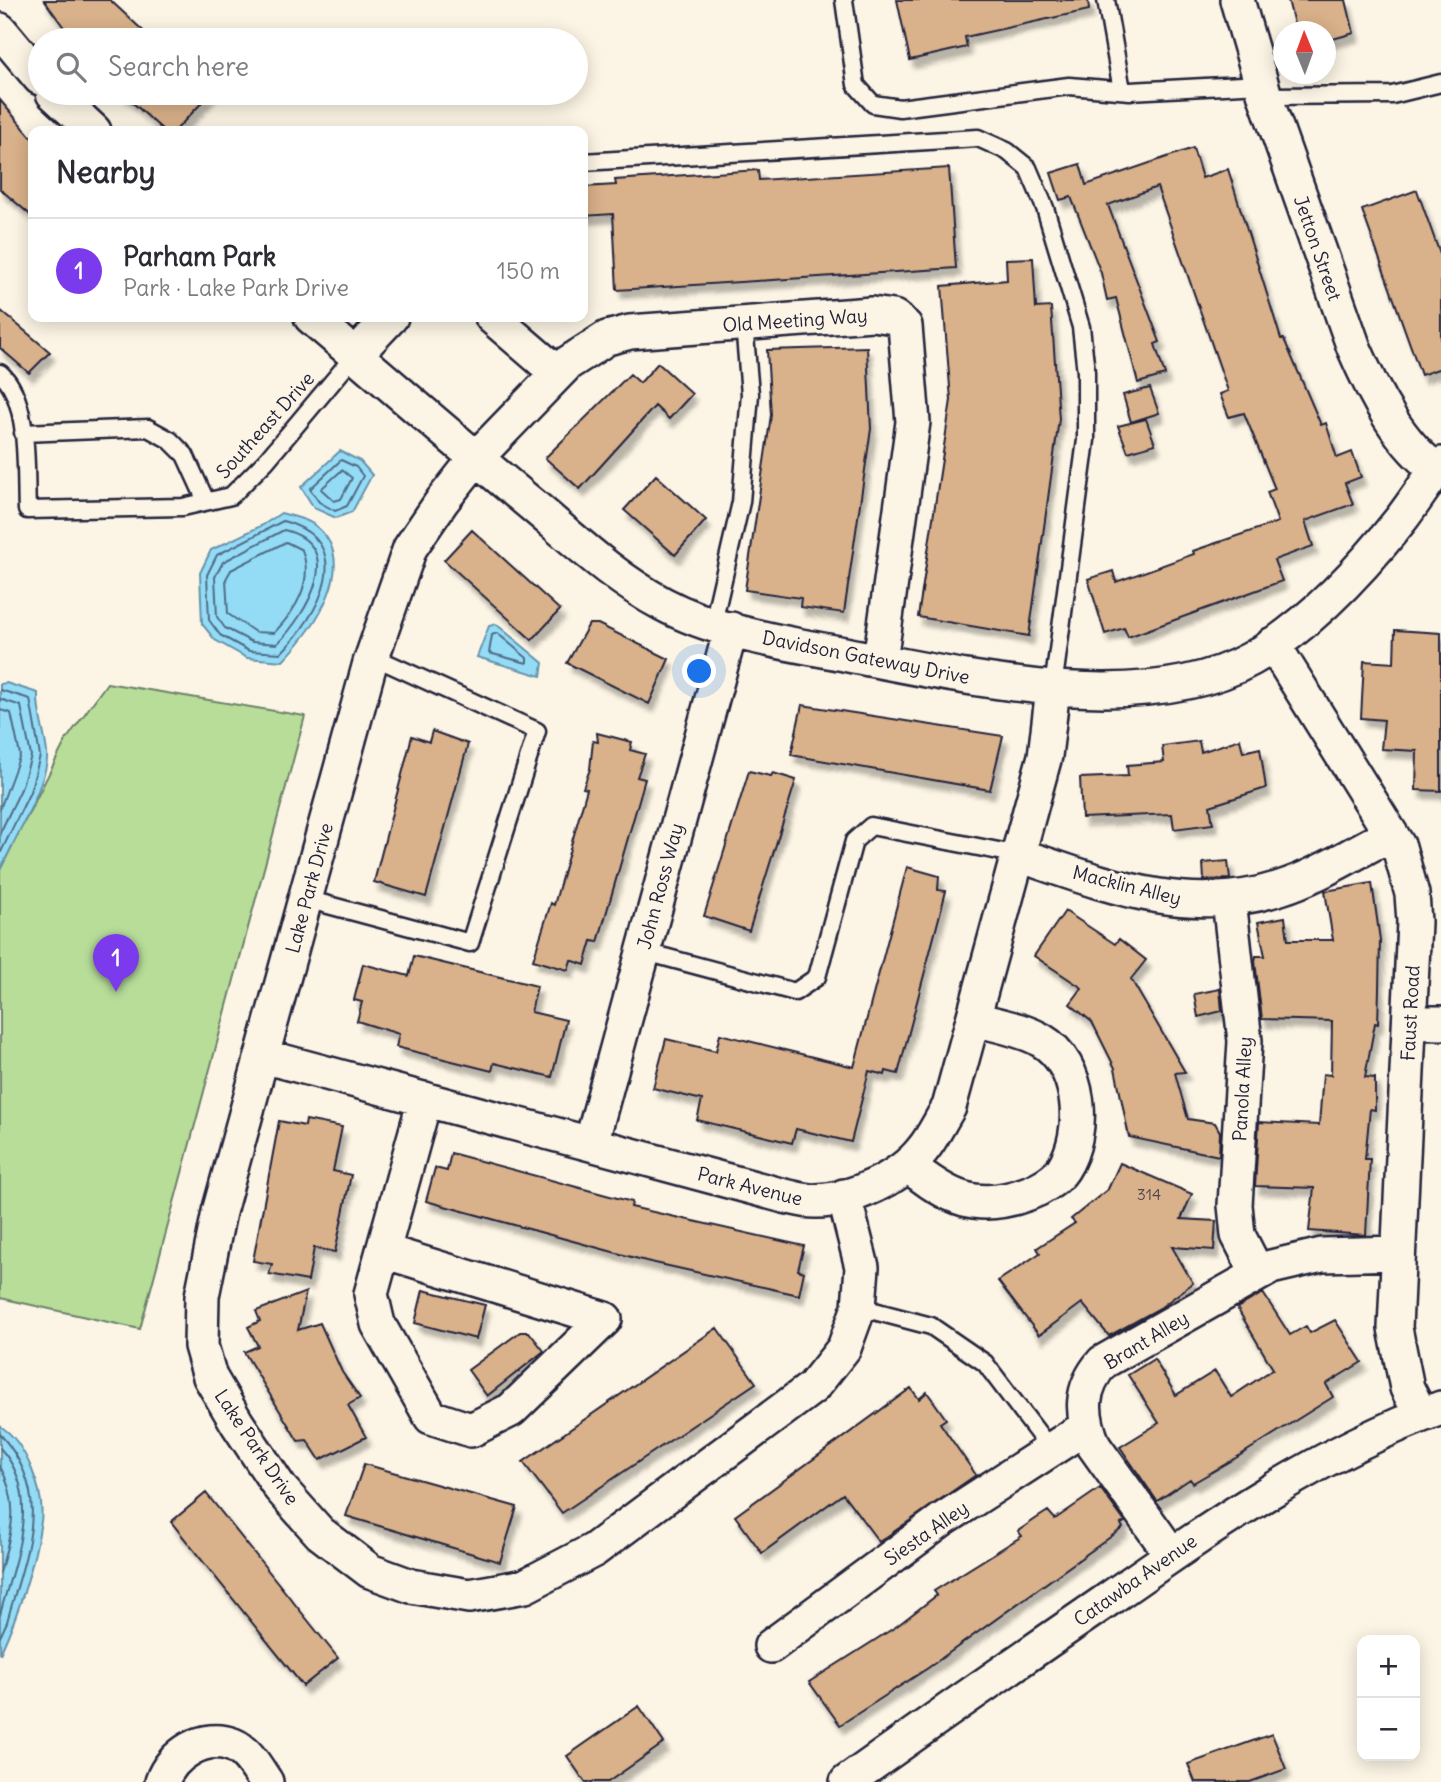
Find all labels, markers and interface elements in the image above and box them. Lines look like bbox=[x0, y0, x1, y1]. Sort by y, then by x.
north arrow bbox=[1273, 21, 1336, 84]
search box bbox=[28, 28, 588, 105]
icon: search bbox=[52, 48, 90, 86]
text: Search here bbox=[108, 50, 249, 83]
text: Nearby bbox=[56, 153, 156, 191]
street label: Jetton Street bbox=[1289, 192, 1347, 304]
text: Parham Park bbox=[123, 240, 276, 273]
text: 1 bbox=[74, 256, 84, 285]
text: 150 m bbox=[497, 256, 560, 285]
text: Park · Lake Park Drive bbox=[123, 273, 349, 302]
street label: Old Meeting Way bbox=[722, 303, 868, 337]
street label: Southeast Drive bbox=[211, 367, 319, 483]
street label: Davidson Gateway Drive bbox=[760, 625, 972, 689]
your location bbox=[682, 654, 716, 688]
street label: Lake Park Drive bbox=[280, 820, 338, 956]
street label: John Ross Way bbox=[632, 820, 688, 952]
street label: Macklin Alley bbox=[1070, 860, 1184, 910]
pin: 1 bbox=[93, 934, 139, 992]
street label: Faust Road bbox=[1396, 965, 1424, 1061]
street label: Panola Alley bbox=[1227, 1036, 1257, 1142]
street label: Park Avenue bbox=[695, 1161, 805, 1211]
house number: 314 bbox=[1137, 1184, 1161, 1204]
street label: Brant Alley bbox=[1099, 1305, 1193, 1375]
street label: Lake Park Drive bbox=[210, 1385, 304, 1509]
street label: Siesta Alley bbox=[879, 1495, 973, 1571]
street label: Catawba Avenue bbox=[1069, 1529, 1201, 1631]
map controls bbox=[1357, 1635, 1420, 1761]
button: + bbox=[1357, 1635, 1420, 1698]
button: − bbox=[1357, 1698, 1420, 1761]

